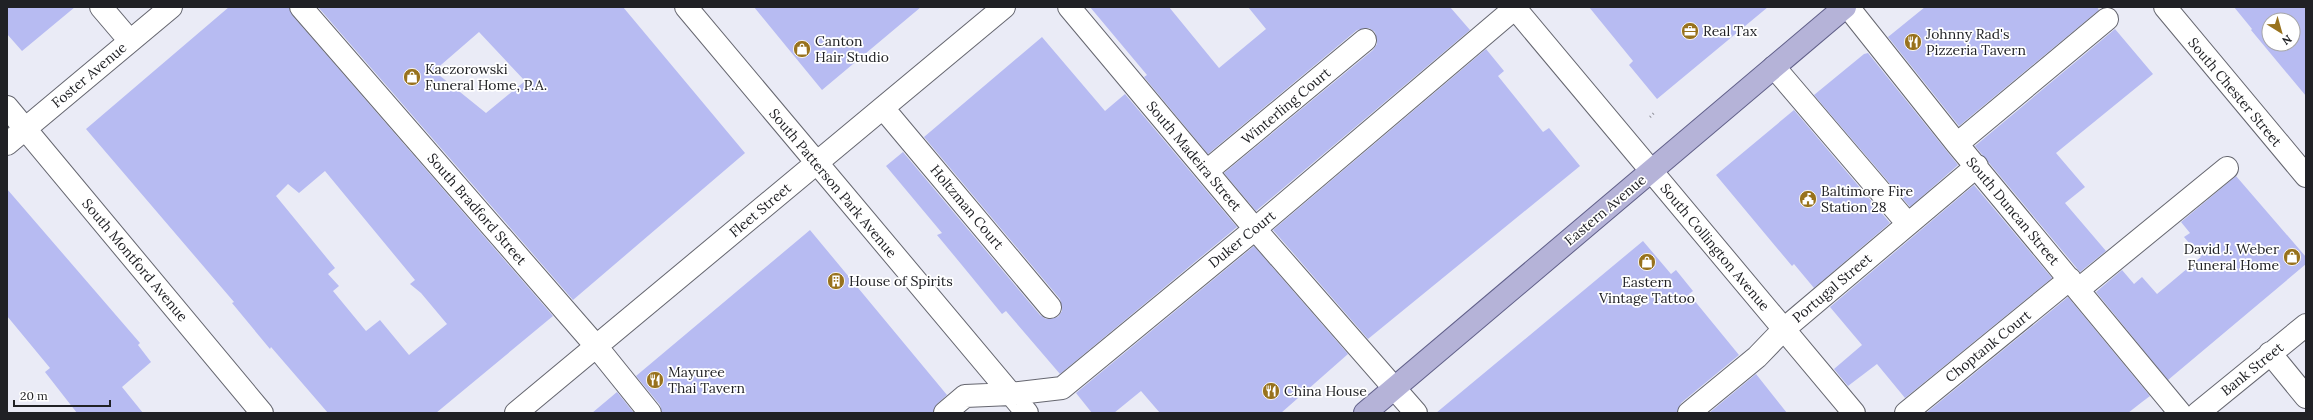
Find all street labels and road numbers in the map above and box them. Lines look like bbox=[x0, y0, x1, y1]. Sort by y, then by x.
street label: South Chester Street bbox=[2184, 34, 2286, 151]
street label: Foster Avenue bbox=[48, 38, 130, 112]
street label: Winterling Court bbox=[1238, 63, 1335, 148]
street label: South Madeira Street bbox=[1143, 97, 1246, 215]
street label: South Patterson Park Avenue bbox=[765, 105, 901, 262]
street label: South Bradford Street bbox=[423, 149, 531, 269]
street label: South Duncan Street bbox=[1962, 153, 2064, 269]
street label: Holtzman Court bbox=[926, 161, 1008, 253]
street label: Eastern Avenue bbox=[1560, 170, 1650, 249]
street label: Fleet Street bbox=[725, 179, 795, 241]
street label: South Collington Avenue bbox=[1656, 180, 1774, 315]
street label: South Montford Avenue bbox=[78, 195, 192, 326]
street label: Duker Court bbox=[1205, 206, 1280, 272]
street label: Portugal Street bbox=[1788, 249, 1876, 327]
street label: Choptank Court bbox=[1942, 306, 2035, 386]
street label: Bank Street bbox=[2217, 338, 2287, 400]

